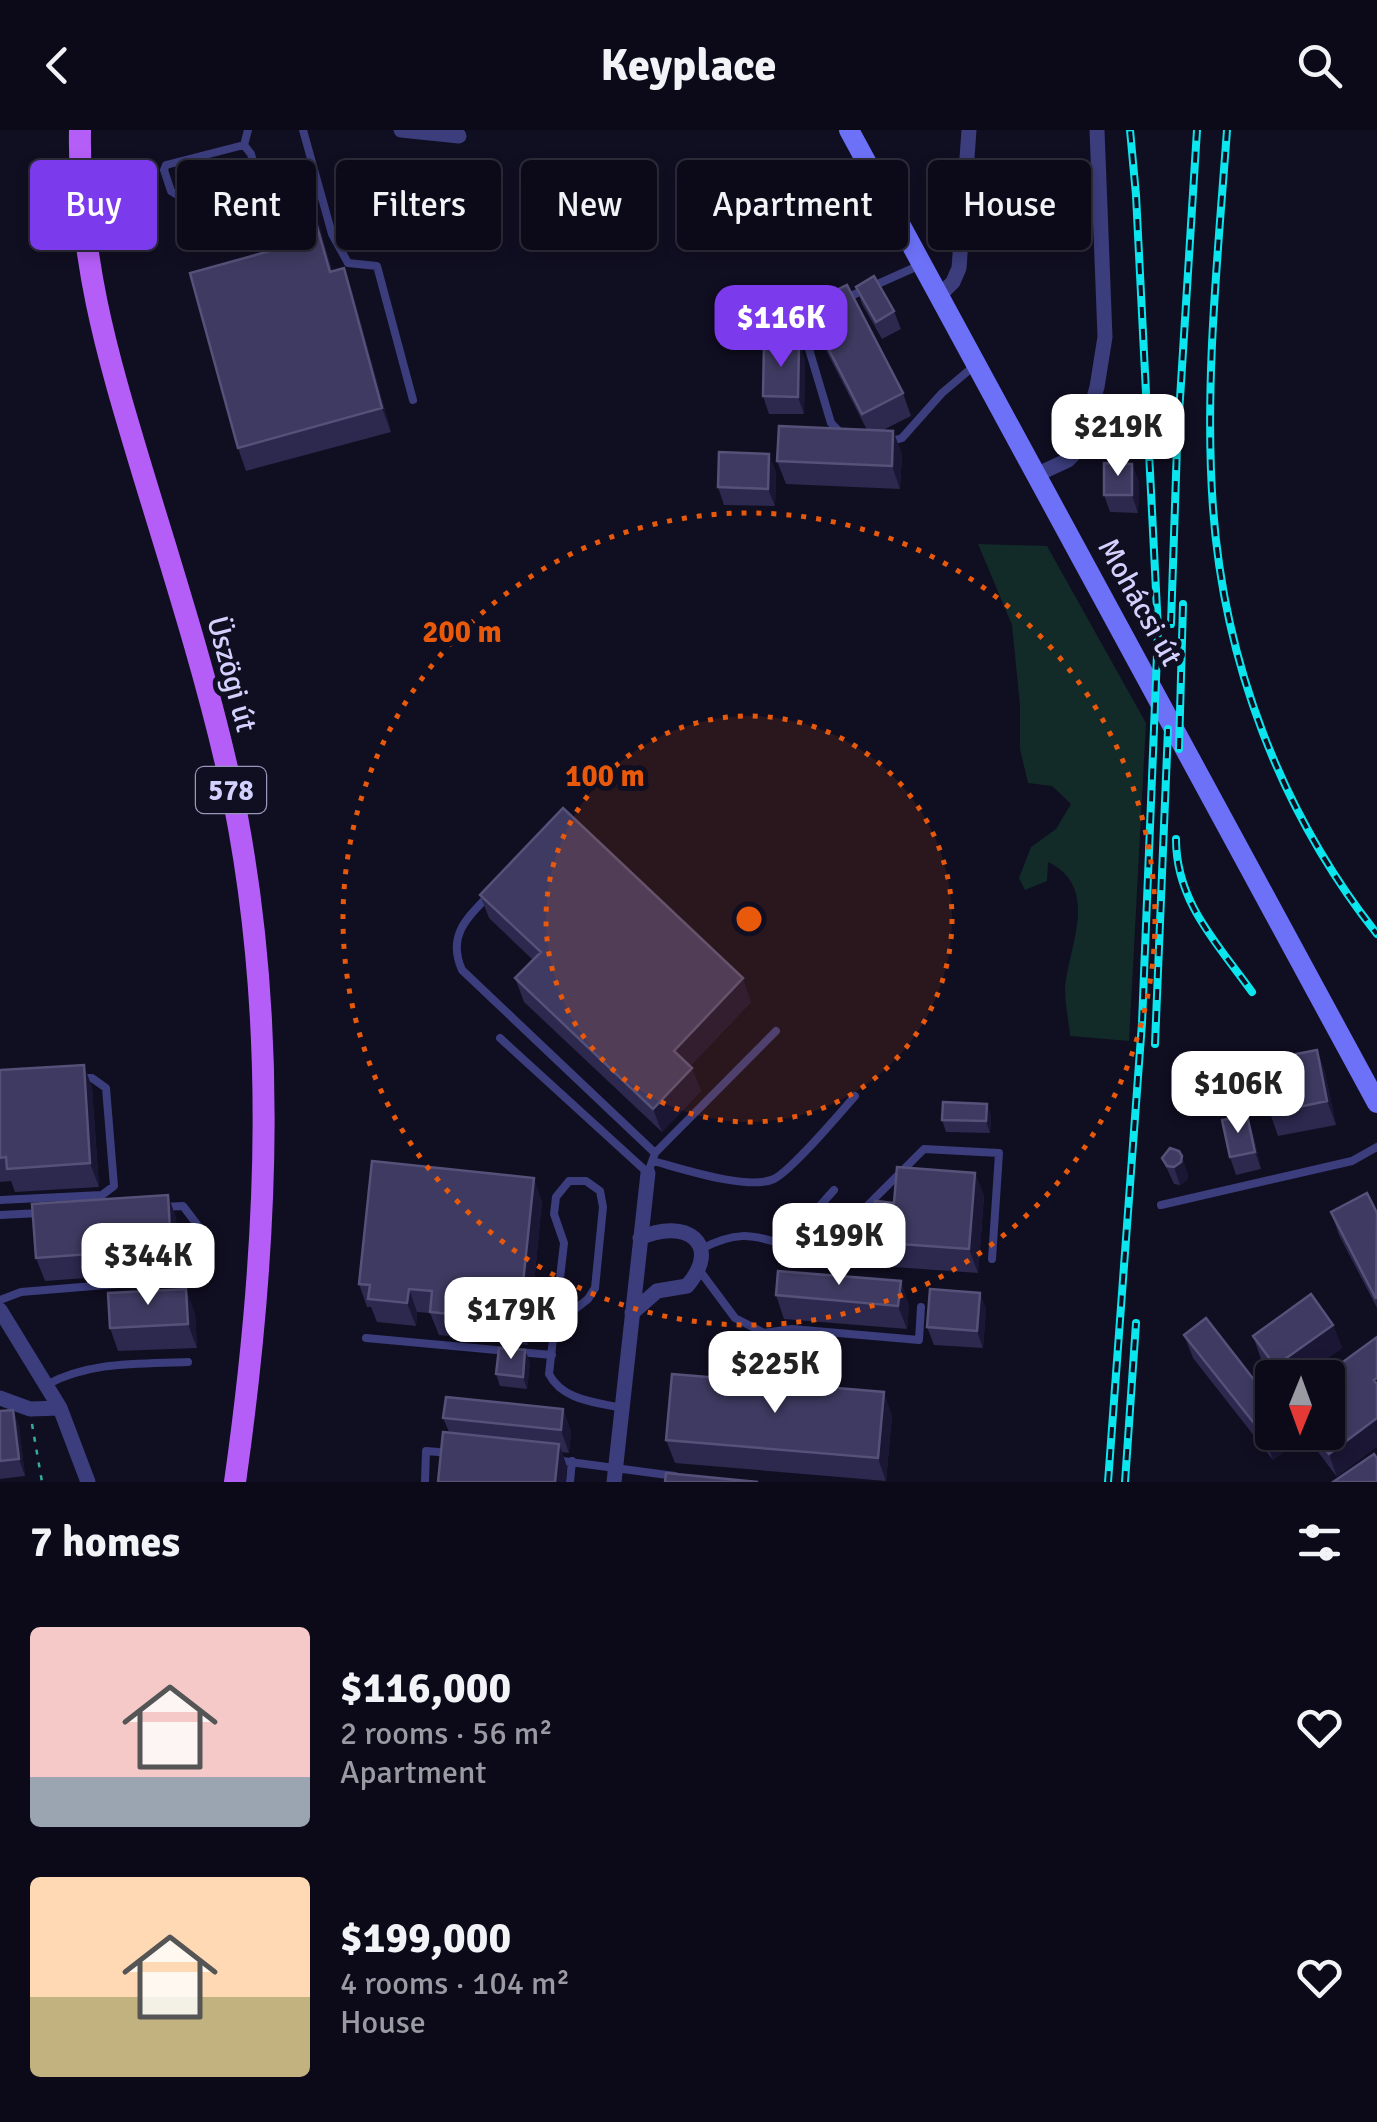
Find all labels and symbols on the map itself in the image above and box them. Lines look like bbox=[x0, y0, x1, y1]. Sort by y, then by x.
pin: $116K bbox=[711, 285, 851, 370]
pin: $219K bbox=[1048, 394, 1188, 479]
street label: Mohácsi út bbox=[1089, 532, 1190, 673]
street label: Üszögi út bbox=[198, 612, 265, 736]
text: 200 m bbox=[422, 614, 502, 651]
text: 100 m bbox=[565, 758, 645, 795]
road number: 578 bbox=[196, 767, 266, 813]
centre of rings bbox=[731, 901, 767, 937]
pin: $106K bbox=[1168, 1051, 1308, 1136]
pin: $199K bbox=[769, 1203, 909, 1288]
pin: $344K bbox=[78, 1223, 218, 1308]
pin: $179K bbox=[441, 1277, 581, 1362]
pin: $225K bbox=[705, 1331, 845, 1416]
north arrow bbox=[1255, 1360, 1345, 1450]

